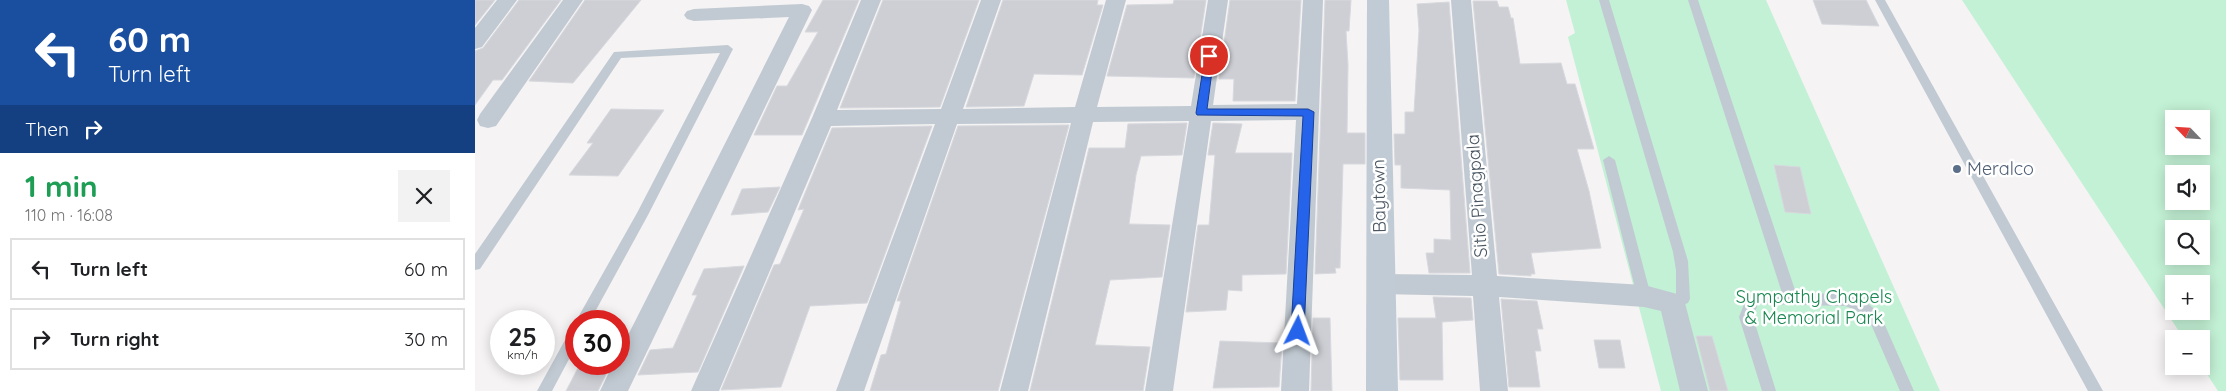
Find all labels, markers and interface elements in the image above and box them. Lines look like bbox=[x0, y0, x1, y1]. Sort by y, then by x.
text: 60 m bbox=[108, 17, 191, 61]
icon: left bbox=[25, 20, 90, 85]
pin bbox=[1188, 35, 1230, 77]
icon: arrive bbox=[1195, 42, 1223, 70]
text: Turn left bbox=[108, 60, 191, 88]
north arrow bbox=[2165, 110, 2210, 155]
map controls bbox=[2165, 110, 2210, 375]
icon: right bbox=[79, 115, 107, 143]
text: Then bbox=[25, 117, 69, 141]
street label: Sitio Pinagpala bbox=[1461, 134, 1492, 259]
place label: Meralco bbox=[1967, 157, 2034, 180]
street label: Baytown bbox=[1366, 159, 1391, 233]
marker: Meralco bbox=[1951, 163, 1963, 175]
button: sound bbox=[2165, 165, 2210, 210]
text: 1 min bbox=[25, 167, 98, 205]
button: close bbox=[398, 170, 450, 222]
text: 110 m · 16:08 bbox=[25, 205, 113, 225]
button: search bbox=[2165, 220, 2210, 265]
icon: left bbox=[27, 255, 55, 283]
text: Turn left bbox=[70, 257, 148, 281]
text: 60 m bbox=[404, 257, 448, 281]
button: + bbox=[2165, 275, 2210, 320]
park label: Sympathy Chapels & Memorial Park bbox=[1736, 285, 1892, 329]
position arrow bbox=[1271, 304, 1323, 356]
speed limit sign: 30 bbox=[565, 310, 630, 375]
text: 25 bbox=[508, 321, 537, 352]
icon: right bbox=[27, 325, 55, 353]
text: Turn right bbox=[70, 327, 159, 351]
text: 30 m bbox=[404, 327, 448, 351]
button: − bbox=[2165, 330, 2210, 375]
text: km/h bbox=[507, 347, 538, 362]

